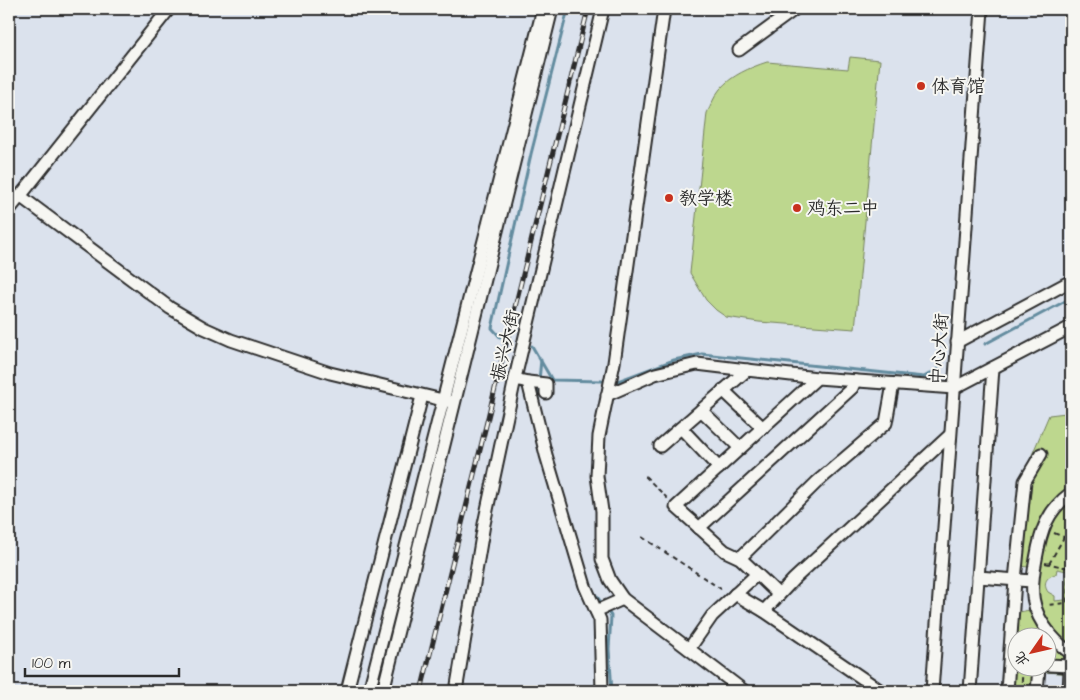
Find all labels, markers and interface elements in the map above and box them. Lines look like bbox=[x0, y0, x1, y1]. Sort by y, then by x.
place label: 体育馆 bbox=[931, 74, 985, 99]
marker: 体育馆 bbox=[915, 80, 927, 92]
place label: 教学楼 bbox=[679, 186, 733, 211]
marker: 教学楼 bbox=[663, 192, 675, 204]
place label: 鸡东二中 bbox=[807, 196, 879, 221]
marker: 鸡东二中 bbox=[791, 202, 803, 214]
street label: 振兴大街 bbox=[485, 307, 526, 383]
street label: 中心大街 bbox=[925, 312, 954, 386]
north arrow bbox=[1008, 628, 1058, 678]
scale bar bbox=[25, 645, 179, 677]
text: 北 bbox=[1010, 647, 1034, 670]
text: 100 m bbox=[32, 653, 71, 674]

